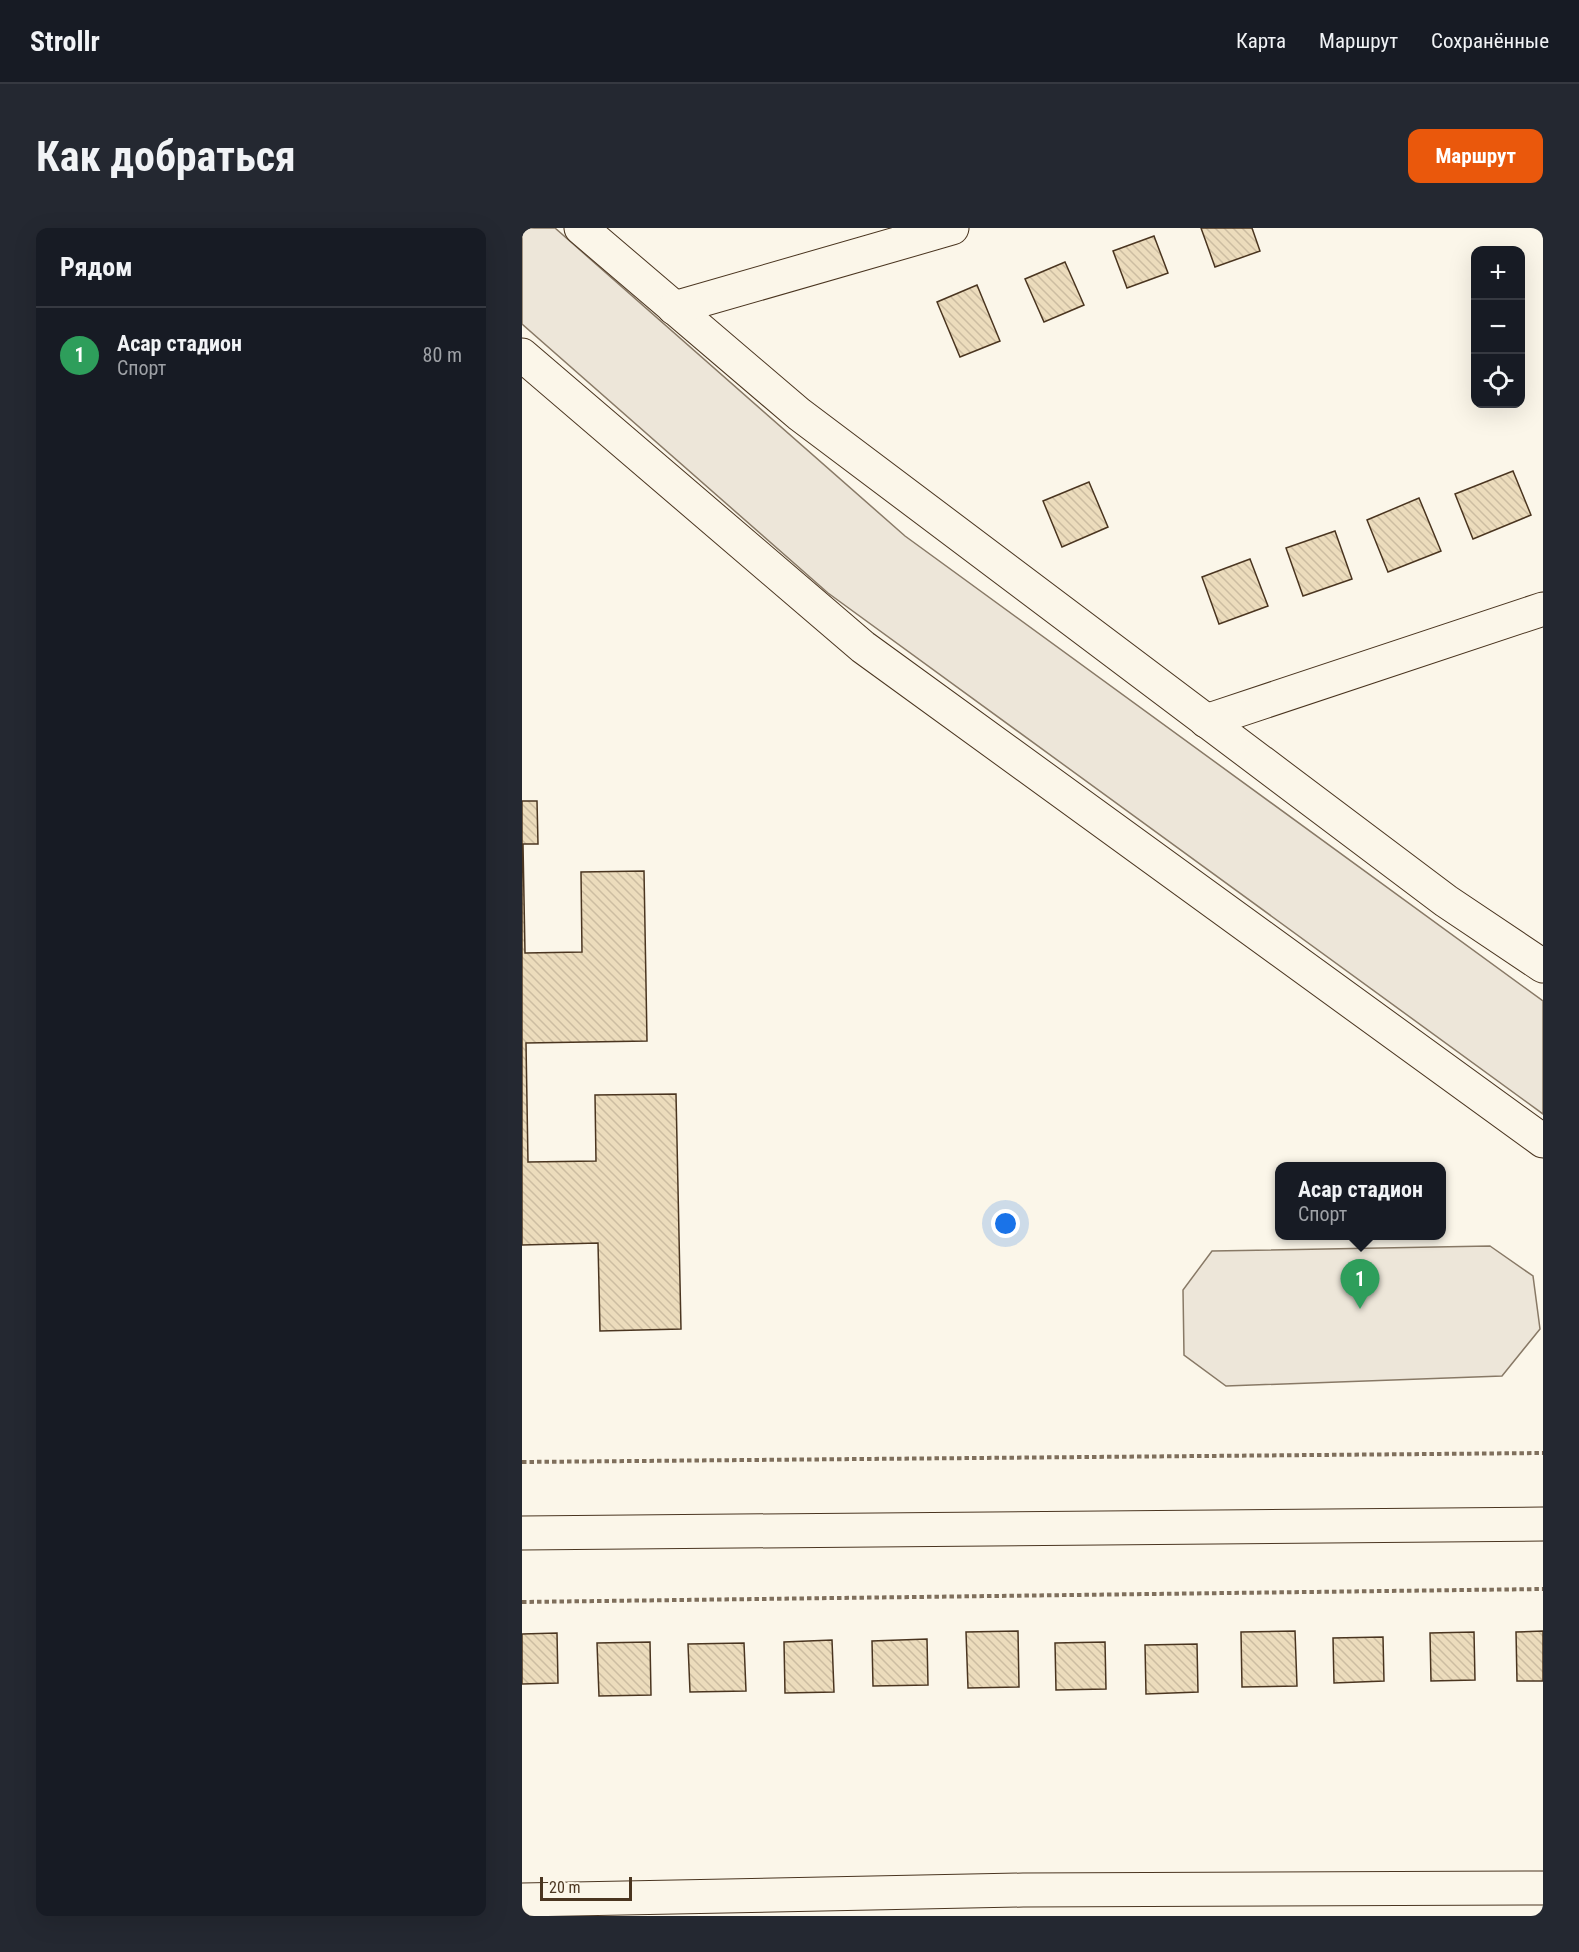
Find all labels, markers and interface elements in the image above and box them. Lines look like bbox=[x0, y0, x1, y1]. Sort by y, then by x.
text: Strollr bbox=[30, 25, 100, 58]
text: Карта bbox=[1236, 29, 1286, 53]
text: Маршрут bbox=[1319, 29, 1398, 53]
text: Сохранённые bbox=[1431, 29, 1549, 53]
button: Маршрут bbox=[1408, 129, 1543, 183]
text: Как добраться bbox=[36, 132, 296, 181]
map controls bbox=[1471, 246, 1525, 408]
button: + bbox=[1471, 246, 1525, 300]
text: Рядом bbox=[60, 252, 132, 282]
button: − bbox=[1471, 300, 1525, 354]
text: Асар стадион bbox=[117, 331, 242, 356]
text: 1 bbox=[74, 343, 85, 367]
text: 80 m bbox=[423, 343, 462, 367]
button: locate bbox=[1471, 354, 1525, 408]
text: Спорт bbox=[117, 356, 166, 380]
popup bbox=[1275, 1162, 1446, 1240]
text: Асар стадион bbox=[1298, 1177, 1423, 1202]
text: Спорт bbox=[1298, 1202, 1347, 1226]
your location bbox=[991, 1209, 1020, 1238]
pin: 1 bbox=[1340, 1260, 1380, 1309]
scale bar bbox=[540, 1874, 632, 1902]
text: 20 m bbox=[549, 1878, 581, 1897]

